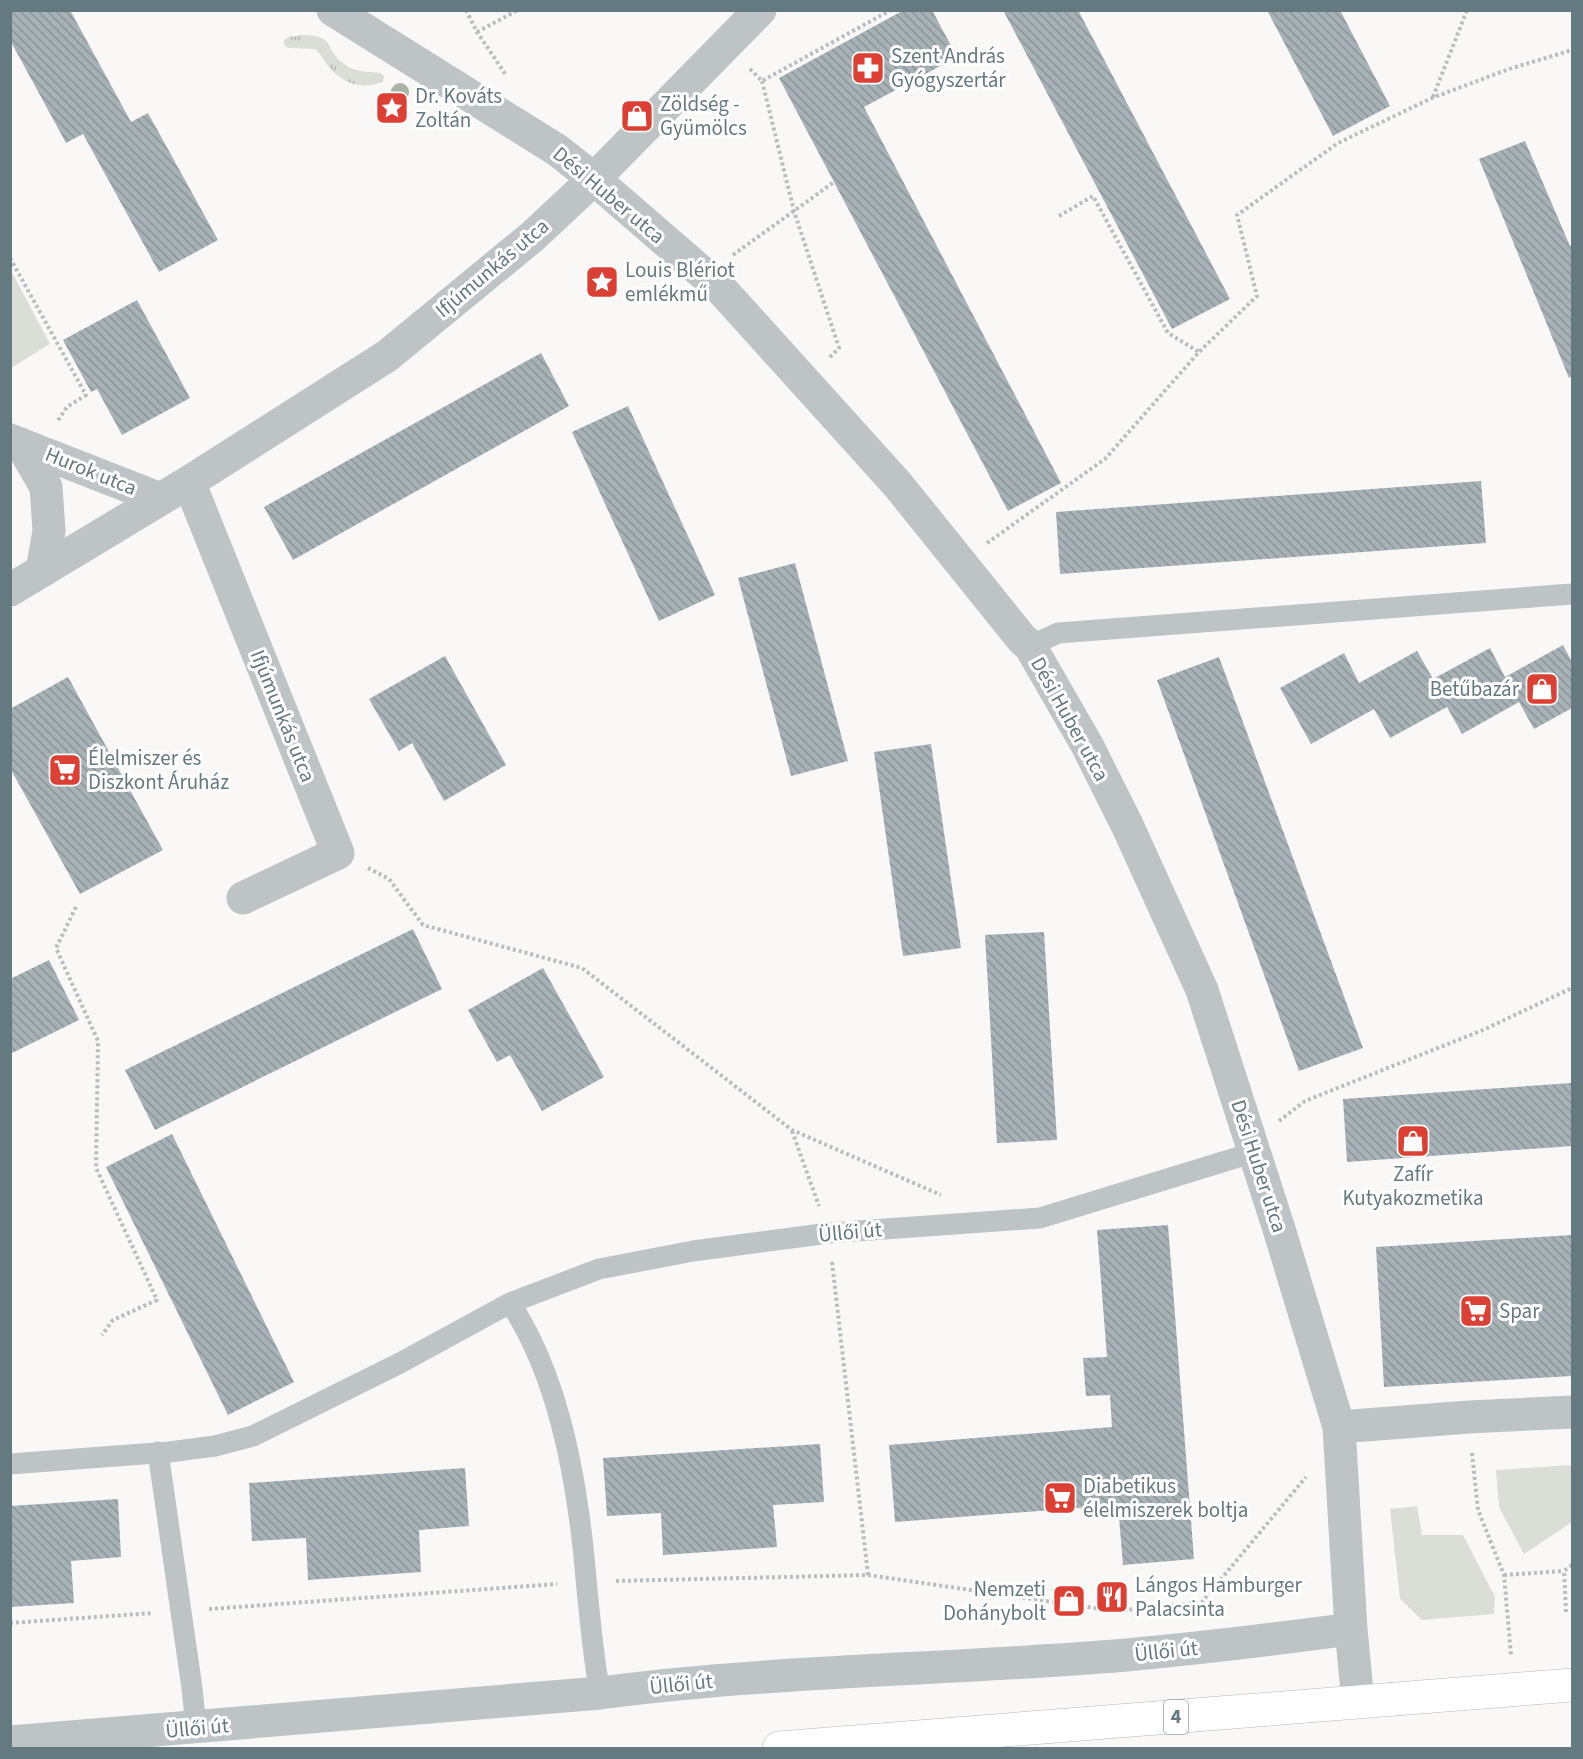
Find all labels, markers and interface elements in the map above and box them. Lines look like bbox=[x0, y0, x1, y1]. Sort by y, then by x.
place label: Szent András Gyógyszertár bbox=[891, 41, 1006, 95]
pharmacy icon: Szent András Gyógyszertár bbox=[850, 50, 886, 86]
place label: Dr. Kováts Zoltán bbox=[415, 81, 502, 135]
place label: Zöldség - Gyümölcs bbox=[660, 89, 747, 143]
place icon: Dr. Kováts Zoltán bbox=[374, 90, 410, 126]
shop icon: Zöldség - Gyümölcs bbox=[619, 98, 655, 134]
street label: Dési Huber utca bbox=[546, 139, 672, 251]
street label: Ifjúmunkás utca bbox=[429, 211, 555, 325]
place label: Louis Blériot emlékmű bbox=[625, 255, 735, 309]
place icon: Louis Blériot emlékmű bbox=[584, 264, 620, 300]
street label: Hurok utca bbox=[41, 439, 141, 503]
street label: Ifjúmunkás utca bbox=[243, 645, 323, 787]
street label: Dési Huber utca bbox=[1023, 651, 1117, 787]
shop icon: Betűbazár bbox=[1524, 671, 1560, 707]
place label: Betűbazár bbox=[1430, 674, 1520, 704]
place label: Élelmiszer és Diszkont Áruház bbox=[88, 743, 229, 797]
supermarket icon: Élelmiszer és Diszkont Áruház bbox=[47, 752, 83, 788]
street label: Dési Huber utca bbox=[1223, 1096, 1295, 1236]
shop icon: Zafír Kutyakozmetika bbox=[1395, 1123, 1431, 1159]
place label: Zafír Kutyakozmetika bbox=[1342, 1159, 1484, 1213]
street label: Üllői út bbox=[817, 1214, 883, 1250]
supermarket icon: Spar bbox=[1458, 1293, 1494, 1329]
place label: Spar bbox=[1499, 1296, 1540, 1326]
place label: Diabetikus élelmiszerek boltja bbox=[1083, 1471, 1248, 1525]
supermarket icon: Diabetikus élelmiszerek boltja bbox=[1042, 1480, 1078, 1516]
place label: Lángos Hamburger Palacsinta bbox=[1135, 1570, 1302, 1624]
place label: Nemzeti Dohánybolt bbox=[943, 1574, 1046, 1628]
restaurant icon: Lángos Hamburger Palacsinta bbox=[1094, 1579, 1130, 1615]
shop icon: Nemzeti Dohánybolt bbox=[1051, 1583, 1087, 1619]
street label: Üllői út bbox=[1133, 1633, 1199, 1669]
street label: Üllői út bbox=[648, 1666, 714, 1702]
road number: 4 bbox=[1164, 1700, 1188, 1734]
street label: Üllői út bbox=[164, 1710, 230, 1746]

